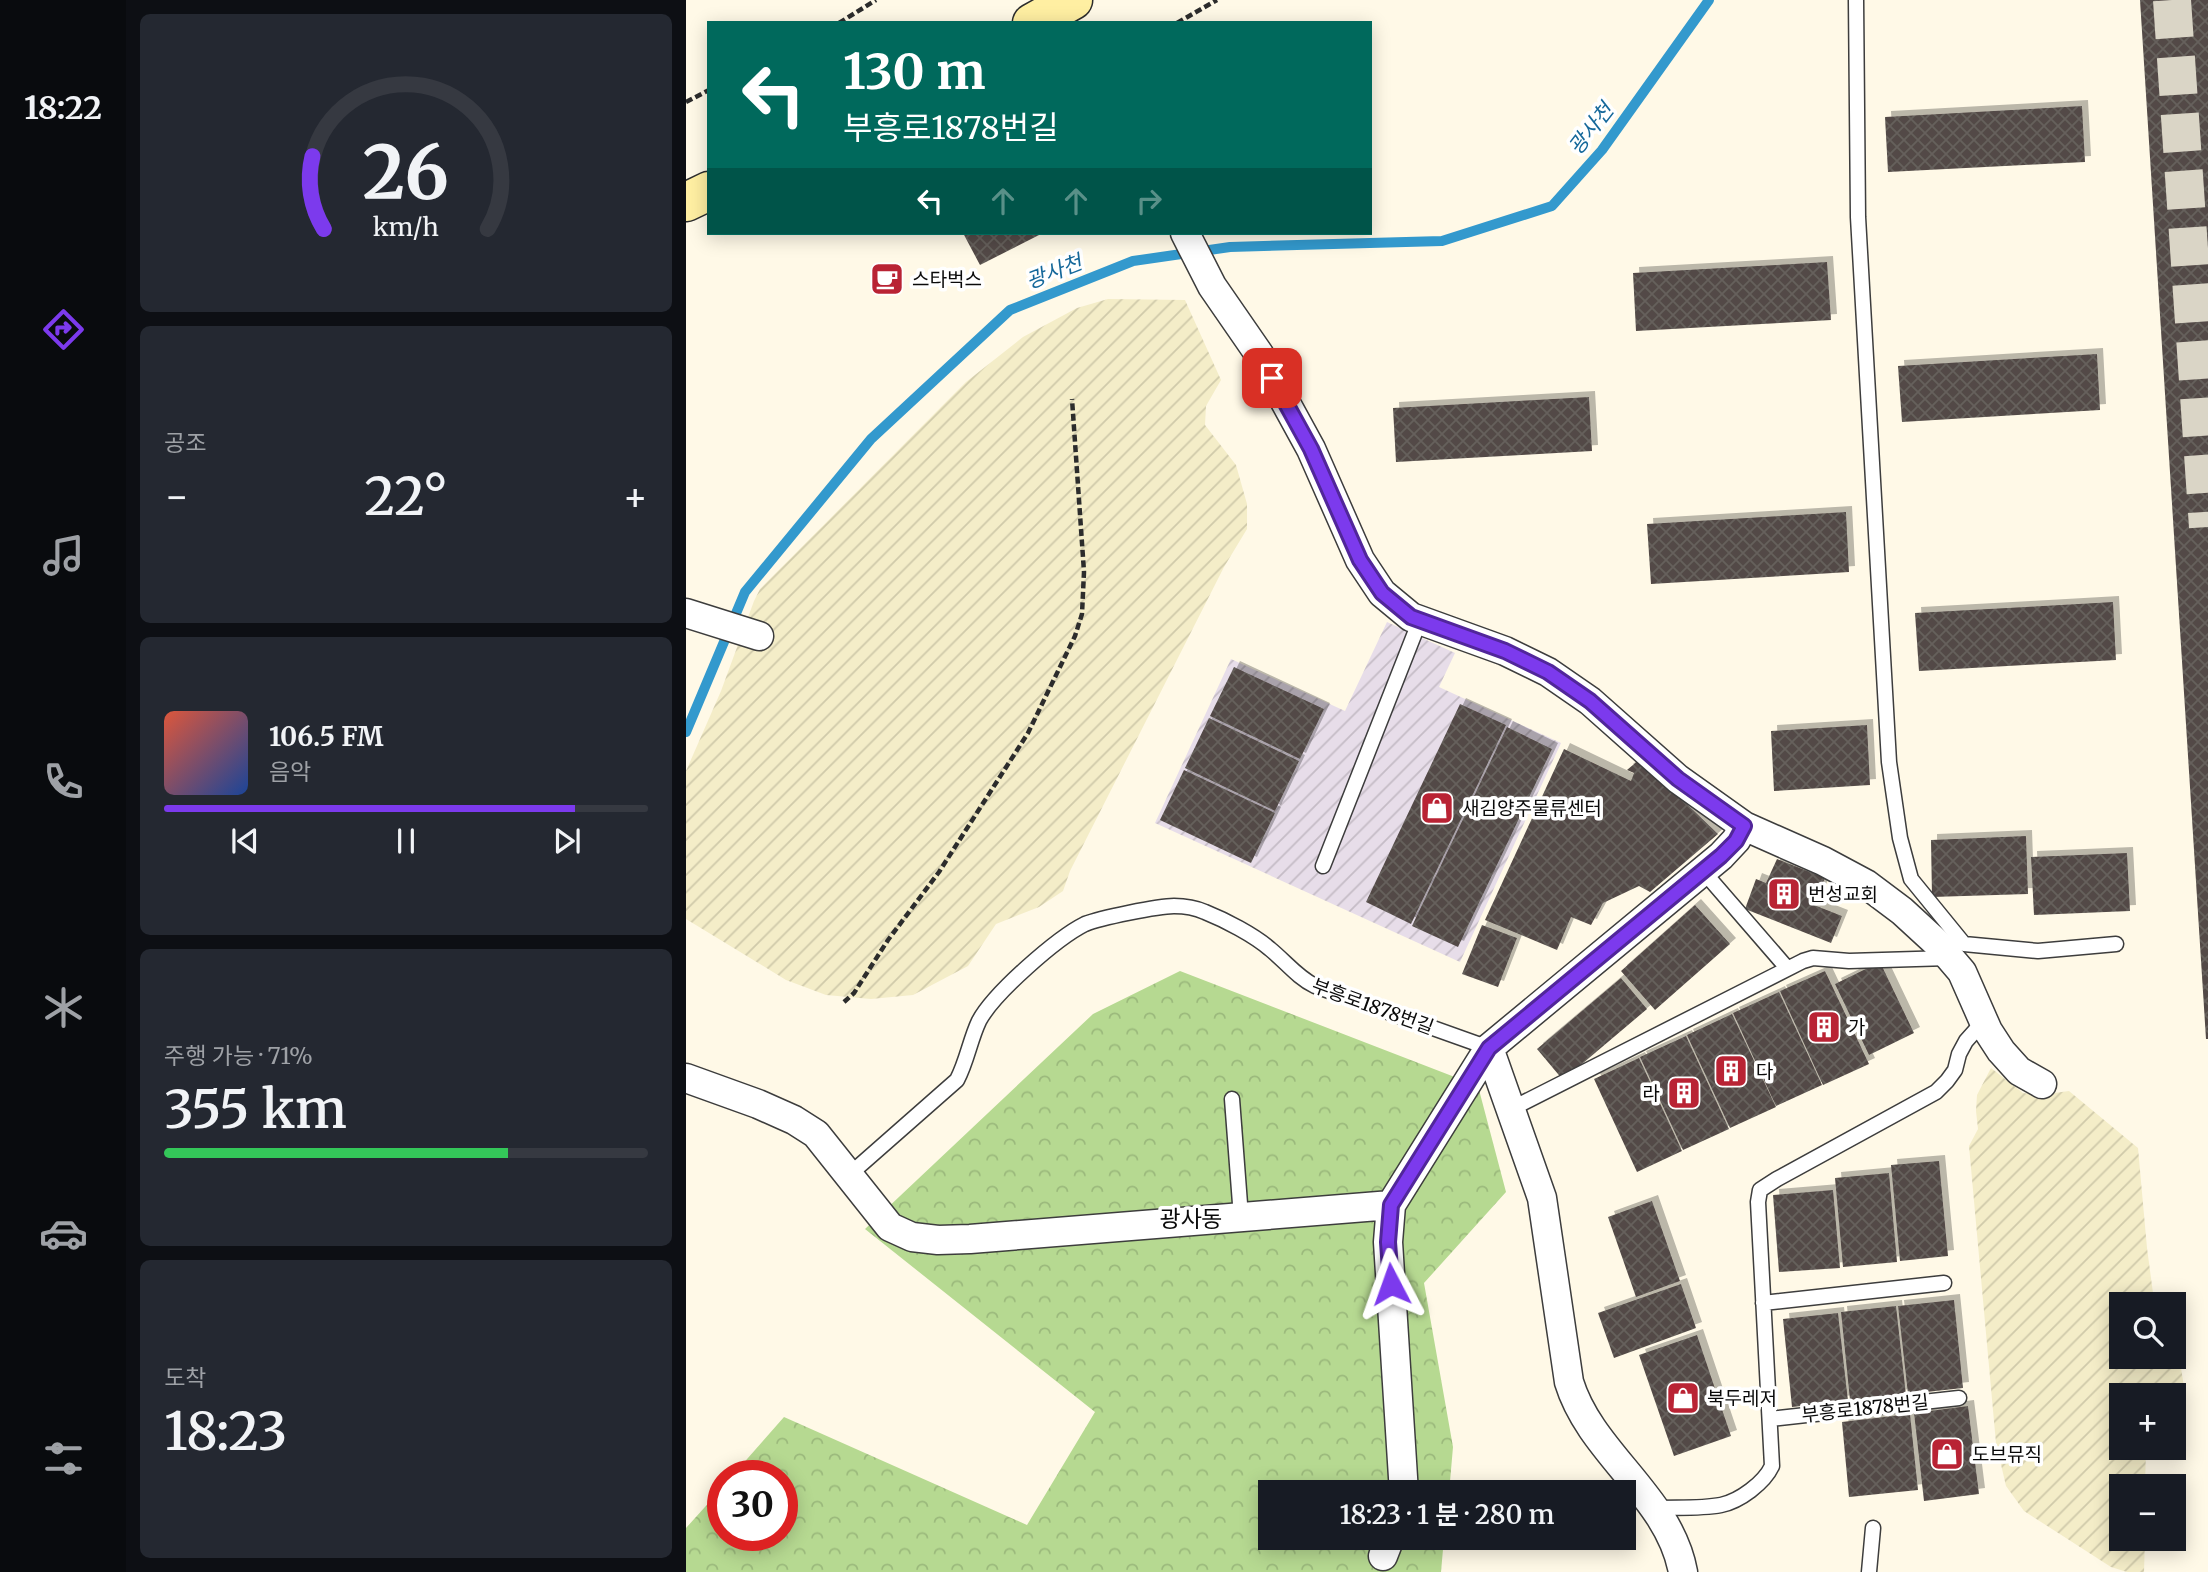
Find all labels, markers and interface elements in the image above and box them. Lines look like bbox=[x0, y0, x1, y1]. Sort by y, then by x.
text: 130 m bbox=[843, 41, 986, 102]
icon: left bbox=[728, 49, 819, 140]
text: 18:22 bbox=[24, 88, 102, 128]
water label: 광사천 bbox=[1562, 95, 1621, 160]
text: 부흥로1878번길 bbox=[843, 108, 1058, 148]
text: 26 bbox=[363, 127, 449, 219]
icon: left bbox=[911, 182, 949, 220]
icon: ahead bbox=[984, 182, 1022, 220]
icon: ahead bbox=[1057, 182, 1095, 220]
icon: right bbox=[1130, 182, 1168, 220]
text: km/h bbox=[373, 211, 439, 243]
water label: 광사천 bbox=[1022, 248, 1088, 295]
cafe icon: 스타벅스 bbox=[868, 260, 906, 298]
place label: 스타벅스 bbox=[912, 267, 982, 291]
icon: directions bbox=[39, 305, 88, 354]
pin bbox=[1242, 348, 1302, 408]
icon: arrive bbox=[1253, 359, 1291, 397]
text: 공조 bbox=[164, 428, 206, 457]
text: 22° bbox=[364, 464, 448, 529]
text: − bbox=[164, 473, 189, 520]
text: + bbox=[623, 473, 648, 520]
icon: music bbox=[39, 531, 88, 580]
text: 106.5 FM bbox=[269, 720, 384, 753]
icon: phone bbox=[39, 757, 88, 806]
text: 음악 bbox=[269, 757, 311, 786]
shop icon: 새김양주물류센터 bbox=[1418, 789, 1456, 827]
place label: 새김양주물류센터 bbox=[1462, 796, 1602, 820]
icon: previous bbox=[226, 822, 264, 860]
icon: pause bbox=[387, 822, 425, 860]
icon: next bbox=[548, 822, 586, 860]
building icon: 번성교회 bbox=[1765, 875, 1803, 913]
place label: 번성교회 bbox=[1808, 882, 1878, 906]
street label: 부흥로1878번길 bbox=[1309, 973, 1437, 1039]
icon: climate bbox=[39, 983, 88, 1032]
building icon: 가 bbox=[1805, 1008, 1843, 1046]
place label: 가 bbox=[1848, 1015, 1865, 1039]
text: 주행 가능 · 71% bbox=[164, 1041, 313, 1070]
building icon: 다 bbox=[1712, 1052, 1750, 1090]
place label: 다 bbox=[1756, 1059, 1773, 1083]
building icon: 라 bbox=[1665, 1074, 1703, 1112]
text: 355 km bbox=[164, 1077, 347, 1142]
place label: 라 bbox=[1643, 1081, 1660, 1105]
district label: 광사동 bbox=[1159, 1204, 1223, 1233]
icon: car bbox=[39, 1209, 88, 1258]
position arrow bbox=[1354, 1247, 1428, 1321]
map controls bbox=[2109, 1292, 2186, 1551]
button: search bbox=[2109, 1292, 2186, 1369]
text: 도착 bbox=[164, 1363, 206, 1392]
shop icon: 북두레저 bbox=[1664, 1379, 1702, 1417]
button: + bbox=[2109, 1383, 2186, 1460]
place label: 북두레저 bbox=[1707, 1386, 1777, 1410]
street label: 부흥로1878번길 bbox=[1800, 1389, 1930, 1427]
text: 18:23 bbox=[164, 1399, 287, 1464]
icon: filters bbox=[39, 1434, 88, 1483]
shop icon: 도브뮤직 bbox=[1928, 1435, 1966, 1473]
place label: 도브뮤직 bbox=[1972, 1442, 2042, 1466]
speed limit sign: 30 bbox=[707, 1460, 798, 1551]
button: − bbox=[2109, 1474, 2186, 1551]
text: 18:23 · 1 분 · 280 m bbox=[1340, 1498, 1554, 1531]

